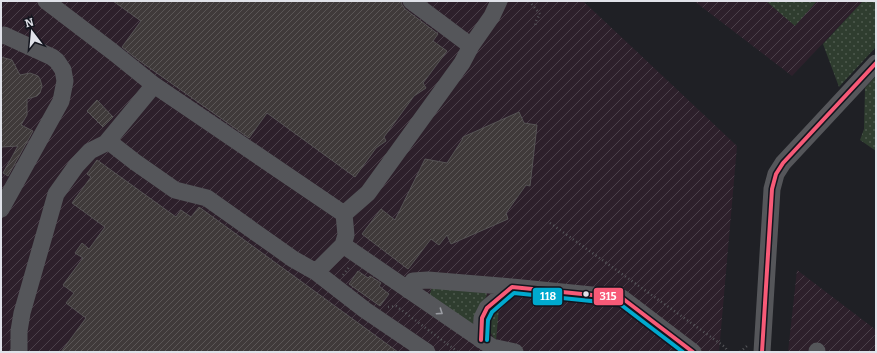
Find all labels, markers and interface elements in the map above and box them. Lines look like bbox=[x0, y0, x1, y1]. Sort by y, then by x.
north arrow bbox=[12, 12, 52, 52]
text: N bbox=[24, 15, 36, 30]
line badge: 118 bbox=[532, 287, 563, 306]
line badge: 315 bbox=[593, 287, 624, 306]
unlabelled marker bbox=[581, 289, 591, 299]
text: 118 bbox=[540, 290, 556, 303]
text: 315 bbox=[599, 290, 617, 303]
one-way arrow bbox=[436, 307, 443, 314]

